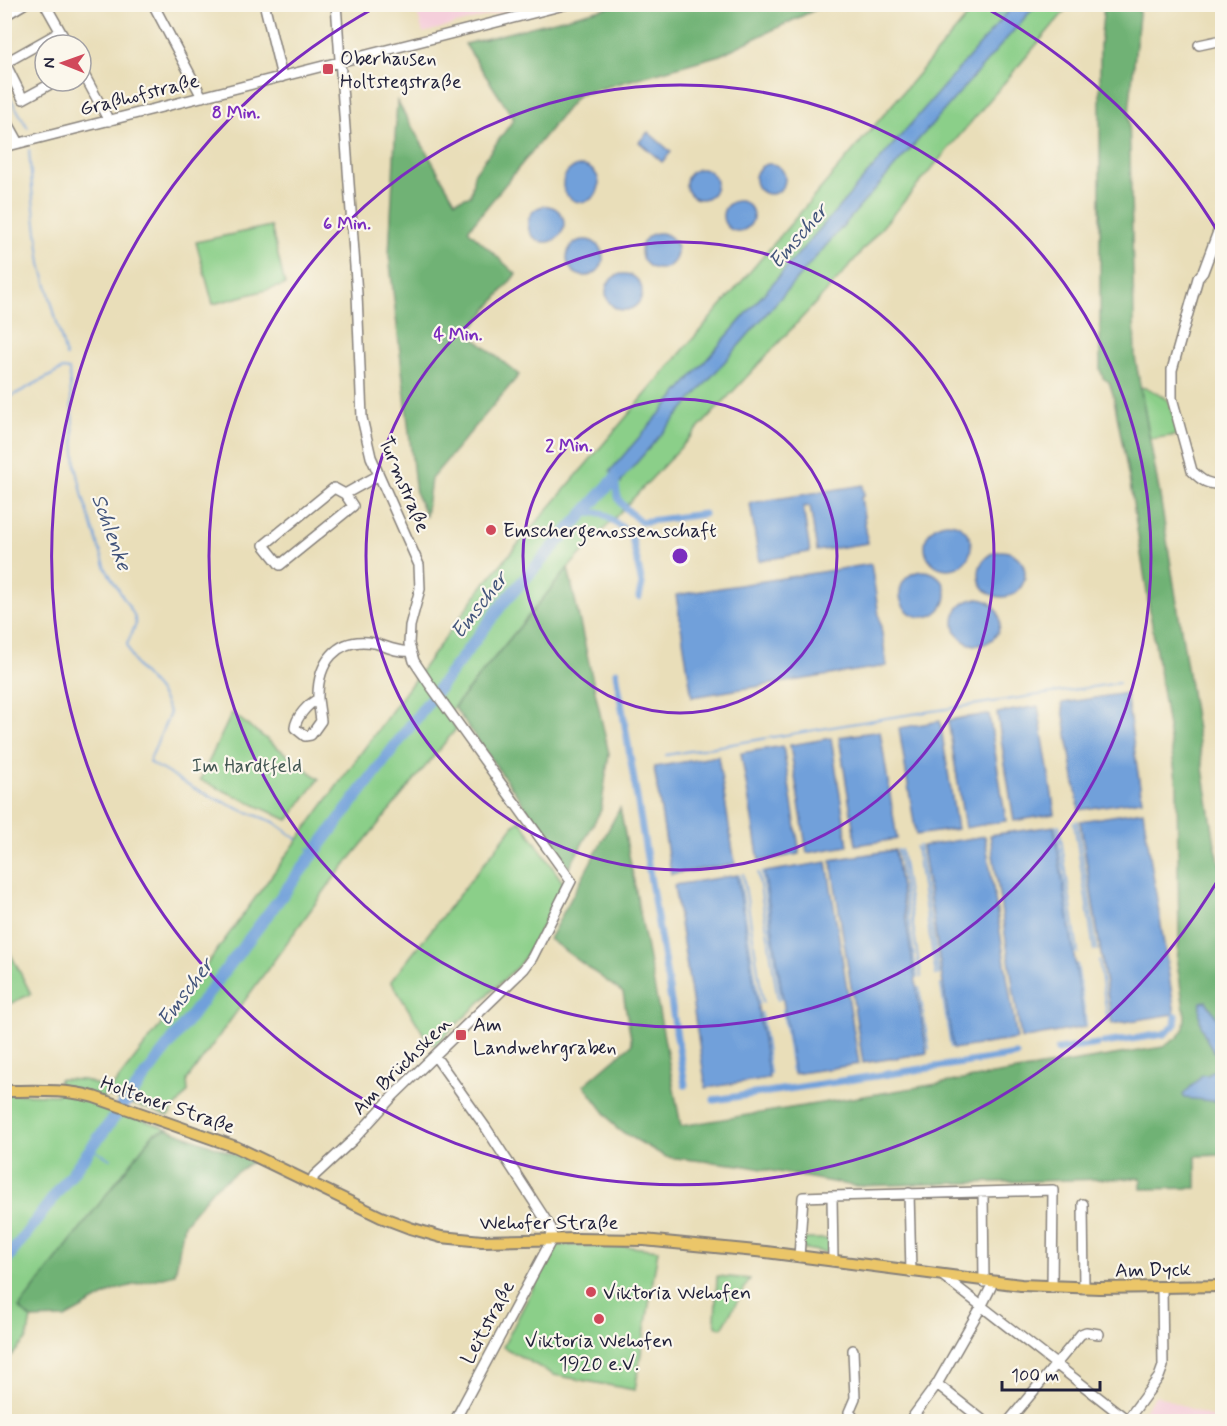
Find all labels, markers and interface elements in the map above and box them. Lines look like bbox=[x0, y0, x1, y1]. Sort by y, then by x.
north arrow bbox=[33, 33, 93, 93]
place label: Oberhausen Holtstegstraße bbox=[340, 46, 462, 96]
text: N bbox=[39, 57, 60, 68]
marker: Oberhausen Holtstegstraße bbox=[321, 62, 335, 76]
street label: Graßhofstraße bbox=[77, 68, 202, 123]
text: 8 Min. bbox=[212, 101, 261, 125]
water label: Emscher bbox=[763, 196, 836, 275]
text: 6 Min. bbox=[323, 212, 371, 236]
text: 4 Min. bbox=[433, 323, 483, 347]
street label: Turmstraße bbox=[371, 433, 436, 537]
text: 2 Min. bbox=[545, 434, 593, 458]
water label: Schlenke bbox=[84, 490, 138, 576]
place label: Emschergenossenschaft bbox=[503, 518, 717, 547]
marker: Emschergenossenschaft bbox=[484, 523, 498, 537]
centre of rings bbox=[670, 546, 690, 566]
water label: Emscher bbox=[445, 565, 516, 645]
park label: Im Hardtfeld bbox=[192, 753, 302, 780]
water label: Emscher bbox=[151, 951, 222, 1032]
street label: Am Brüchsken bbox=[346, 1010, 458, 1122]
place label: Am Landwehrgraben bbox=[473, 1012, 617, 1062]
marker: Am Landwehrgraben bbox=[454, 1028, 468, 1042]
street label: Holtener Straße bbox=[97, 1070, 238, 1141]
street label: Wehofer Straße bbox=[480, 1210, 619, 1237]
street label: Am Dyck bbox=[1115, 1256, 1191, 1285]
street label: Leitstraße bbox=[455, 1276, 522, 1369]
place label: Viktoria Wehofen bbox=[603, 1280, 751, 1307]
marker: Viktoria Wehofen bbox=[584, 1285, 598, 1299]
marker: Viktoria Wehofen 1920 e.V. bbox=[592, 1312, 606, 1326]
place label: Viktoria Wehofen 1920 e.V. bbox=[525, 1328, 673, 1378]
scale bar bbox=[1002, 1354, 1100, 1392]
text: 100 m bbox=[1011, 1364, 1059, 1388]

